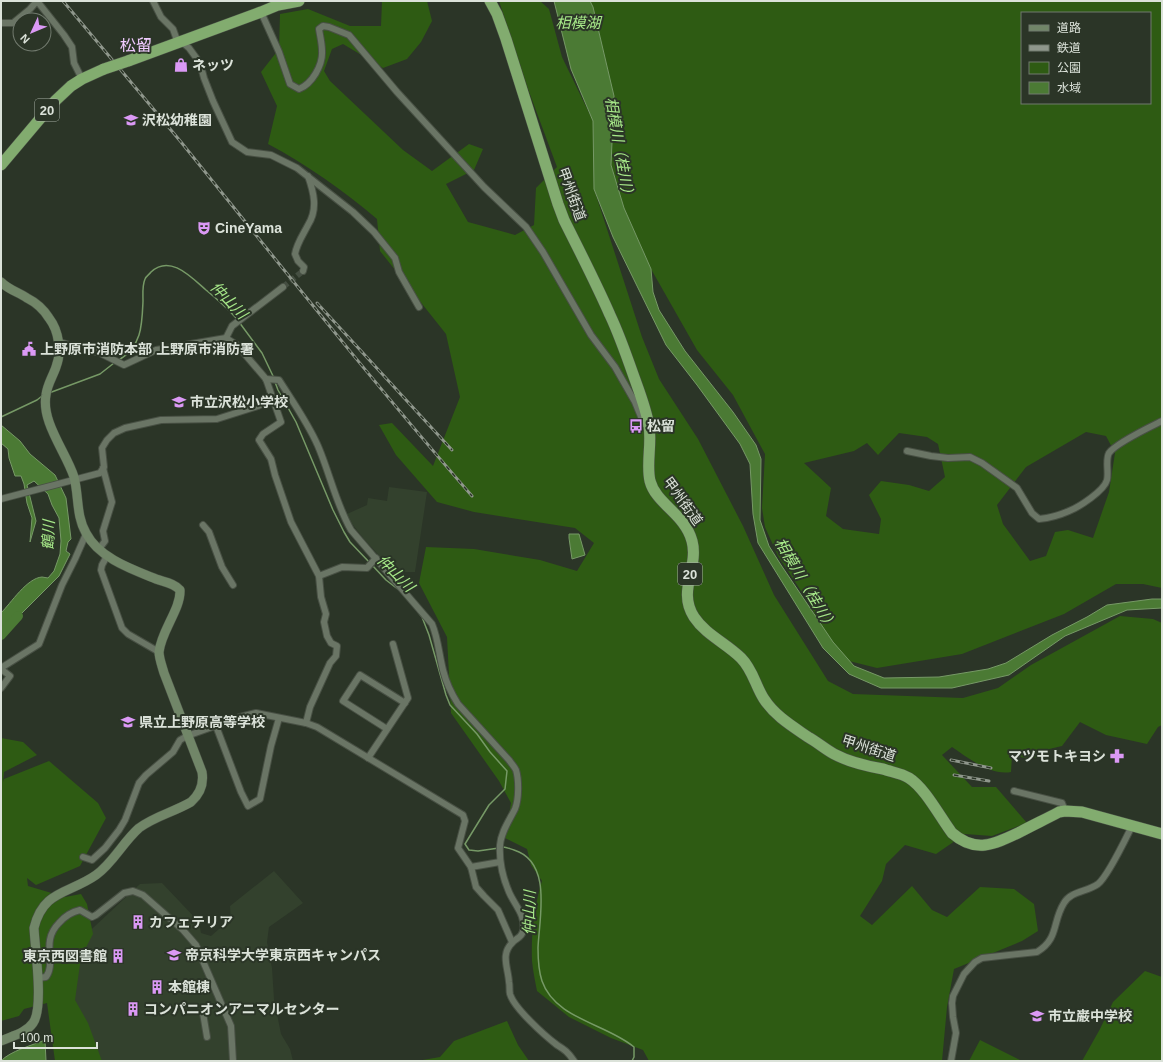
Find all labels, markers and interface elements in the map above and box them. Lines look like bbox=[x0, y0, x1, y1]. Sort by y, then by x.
north arrow bbox=[12, 12, 52, 52]
legend bbox=[1021, 12, 1151, 104]
water label: 相模湖 bbox=[555, 14, 602, 31]
text: 道路 bbox=[1057, 21, 1081, 35]
text: N bbox=[18, 32, 32, 46]
district label: 松留 bbox=[120, 37, 152, 54]
text: 鉄道 bbox=[1057, 41, 1081, 55]
shop icon: ネッツ bbox=[173, 57, 189, 73]
place label: ネッツ bbox=[192, 57, 234, 73]
text: 公園 bbox=[1057, 61, 1081, 75]
text: 水域 bbox=[1057, 81, 1081, 95]
water label: 相模川（桂川） bbox=[603, 96, 637, 202]
road number: 20 bbox=[35, 99, 59, 121]
school or university icon: 沢松幼稚園 bbox=[123, 112, 139, 128]
place label: 沢松幼稚園 bbox=[142, 112, 212, 128]
street label: 甲州街道 bbox=[555, 165, 589, 223]
theatre icon: CineYama bbox=[196, 220, 212, 236]
place label: CineYama bbox=[215, 220, 282, 236]
water label: 仲山川 bbox=[207, 278, 252, 324]
public building icon: 上野原市消防本部 上野原市消防署 bbox=[21, 341, 37, 357]
place label: 上野原市消防本部 上野原市消防署 bbox=[40, 341, 254, 357]
school or university icon: 市立沢松小学校 bbox=[171, 394, 187, 410]
place label: 市立沢松小学校 bbox=[190, 394, 288, 410]
bus stop icon: 松留 bbox=[628, 418, 644, 434]
place label: 松留 bbox=[647, 418, 675, 434]
street label: 甲州街道 bbox=[660, 474, 706, 528]
water label: 鶴川 bbox=[39, 518, 57, 550]
water label: 相模川（桂川） bbox=[772, 535, 840, 633]
water label: 仲山川 bbox=[374, 551, 419, 596]
road number: 20 bbox=[678, 563, 702, 585]
school or university icon: 県立上野原高等学校 bbox=[120, 714, 136, 730]
place label: 県立上野原高等学校 bbox=[139, 714, 265, 730]
street label: 甲州街道 bbox=[840, 732, 898, 764]
place label: マツモトキヨシ bbox=[1008, 748, 1106, 764]
pharmacy icon: マツモトキヨシ bbox=[1109, 748, 1125, 764]
water label: 仲山川 bbox=[520, 888, 538, 936]
building icon: カフェテリア bbox=[130, 914, 146, 930]
place label: カフェテリア bbox=[149, 914, 233, 930]
school or university icon: 帝京科学大学東京西キャンパス bbox=[166, 947, 182, 963]
place label: 帝京科学大学東京西キャンパス bbox=[185, 947, 381, 963]
place label: 東京西図書館 bbox=[23, 948, 107, 964]
building icon: 東京西図書館 bbox=[110, 948, 126, 964]
building icon: 本館棟 bbox=[149, 979, 165, 995]
place label: 本館棟 bbox=[168, 979, 210, 995]
building icon: コンパニオンアニマルセンター bbox=[125, 1001, 141, 1017]
place label: コンパニオンアニマルセンター bbox=[144, 1001, 340, 1017]
school or university icon: 市立巌中学校 bbox=[1029, 1008, 1045, 1024]
place label: 市立巌中学校 bbox=[1048, 1008, 1132, 1024]
scale bar bbox=[14, 1024, 97, 1050]
text: 100 m bbox=[20, 1031, 53, 1045]

